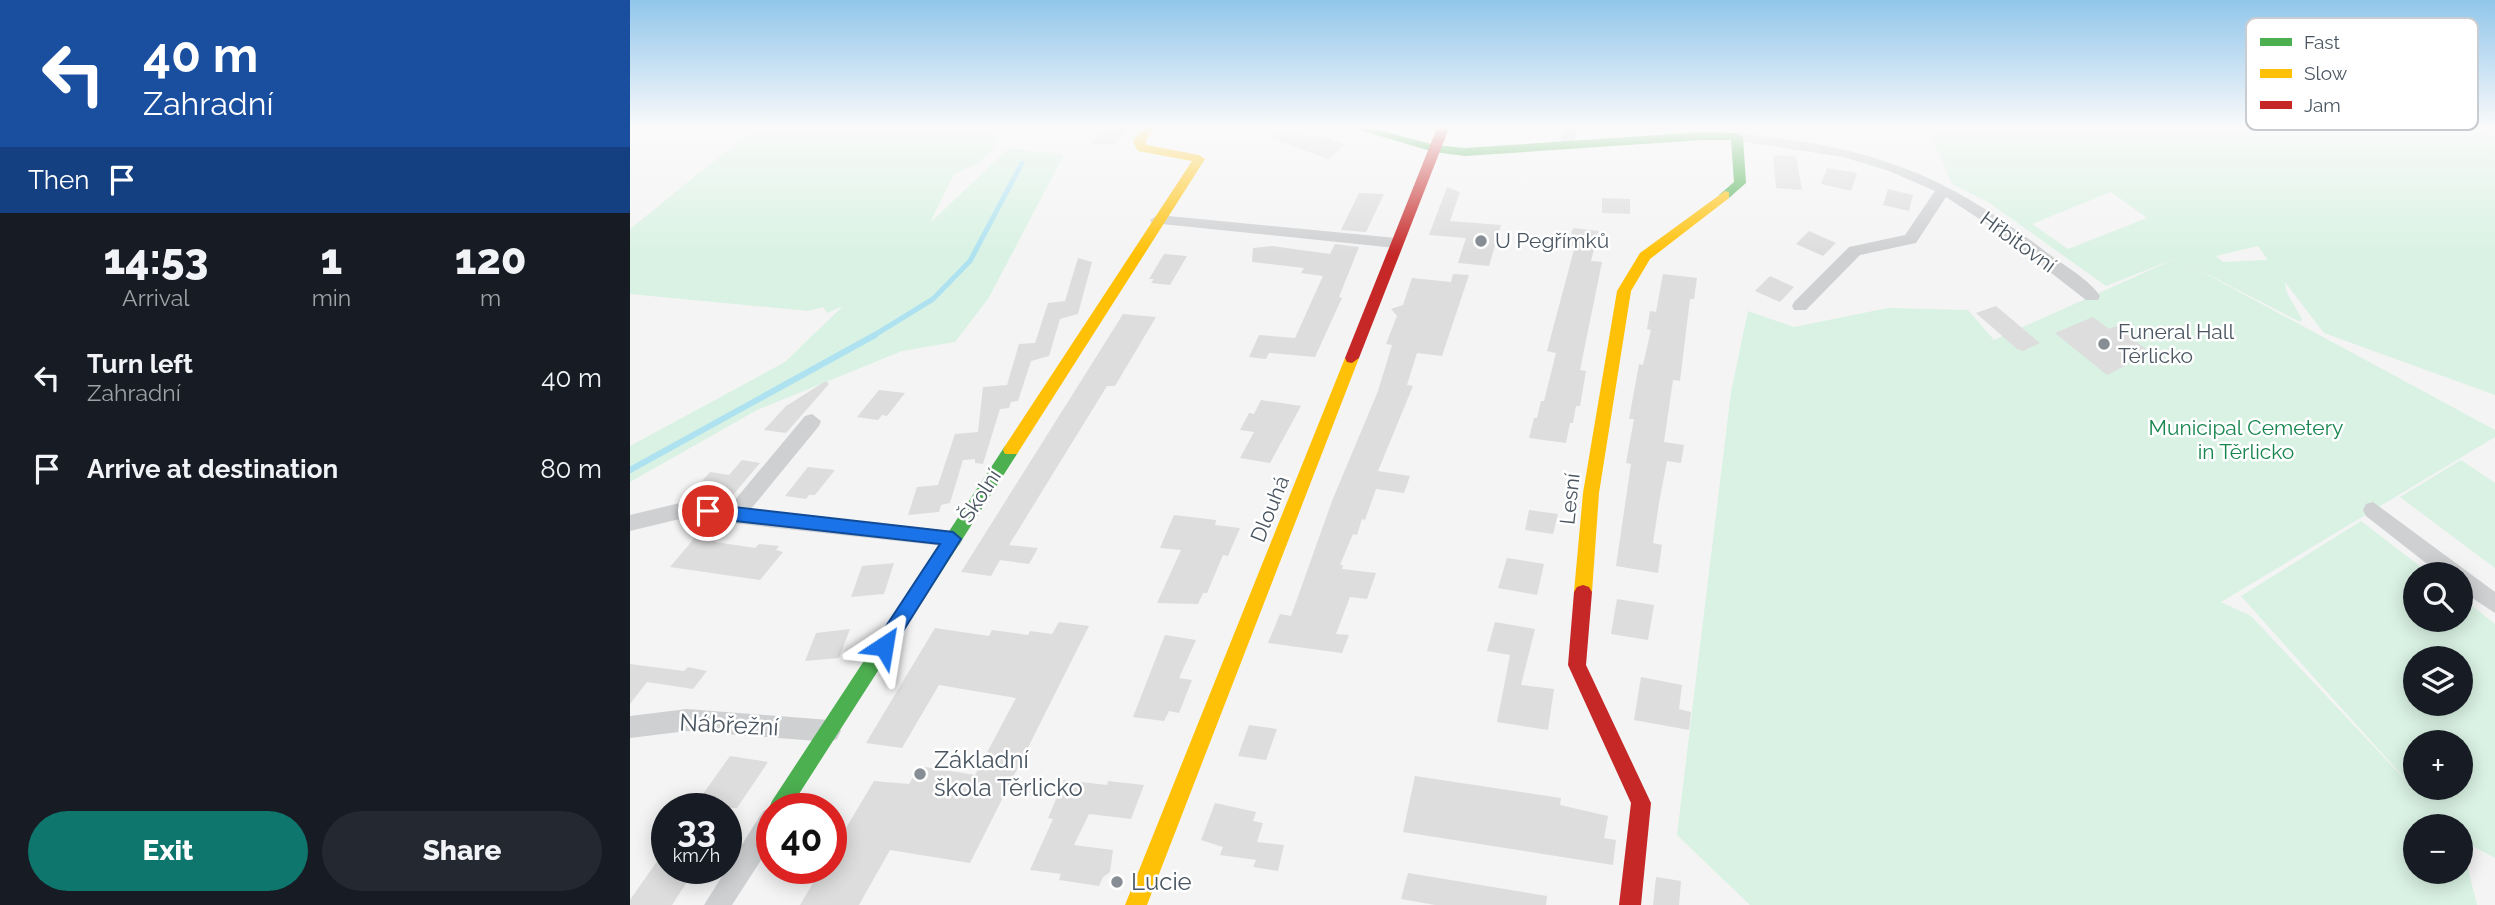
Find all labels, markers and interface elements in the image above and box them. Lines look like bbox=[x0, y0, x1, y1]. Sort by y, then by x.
legend bbox=[2246, 18, 2478, 130]
text: 40 m bbox=[143, 26, 258, 83]
icon: left bbox=[28, 28, 119, 119]
text: Fast bbox=[2304, 31, 2340, 53]
text: Slow bbox=[2304, 62, 2348, 84]
text: Zahradní bbox=[143, 85, 273, 122]
text: Jam bbox=[2304, 94, 2341, 116]
icon: arrive bbox=[103, 161, 141, 199]
text: Then bbox=[28, 165, 89, 195]
street label: Hřbitovní bbox=[1976, 206, 2061, 278]
place label: U Pegřímků bbox=[1495, 228, 1609, 253]
marker: U Pegřímků bbox=[1473, 233, 1489, 249]
text: 14:53 bbox=[103, 235, 208, 284]
text: 1 bbox=[321, 235, 342, 284]
text: 120 bbox=[455, 235, 527, 284]
text: Arrival bbox=[122, 284, 190, 311]
text: min bbox=[312, 284, 351, 311]
text: m bbox=[480, 284, 501, 311]
place label: Funeral Hall Těrlicko bbox=[2118, 319, 2234, 368]
marker: Funeral Hall Těrlicko bbox=[2096, 336, 2112, 352]
text: Turn left bbox=[87, 349, 193, 379]
icon: left bbox=[28, 359, 66, 397]
text: 40 m bbox=[541, 363, 602, 393]
text: Zahradní bbox=[87, 379, 181, 406]
park label: Municipal Cemetery in Těrlicko bbox=[2149, 415, 2343, 464]
icon: arrive bbox=[28, 450, 66, 488]
text: Arrive at destination bbox=[87, 454, 338, 484]
text: 80 m bbox=[540, 454, 602, 484]
street label: Školní bbox=[953, 464, 1006, 527]
street label: Dlouhá bbox=[1245, 472, 1294, 546]
street label: Lesní bbox=[1554, 472, 1585, 526]
pin bbox=[678, 481, 738, 541]
icon: arrive bbox=[689, 492, 727, 530]
map controls bbox=[2403, 562, 2473, 884]
button: search bbox=[2403, 562, 2473, 632]
position arrow bbox=[847, 609, 921, 683]
button: layers bbox=[2403, 646, 2473, 716]
street label: Nábřežní bbox=[679, 707, 780, 742]
button: + bbox=[2403, 730, 2473, 800]
place label: Základní škola Těrlicko bbox=[934, 745, 1083, 802]
marker: Základní škola Těrlicko bbox=[912, 766, 928, 782]
speed limit sign: 40 bbox=[756, 793, 847, 884]
text: 33 bbox=[677, 809, 716, 850]
button: Exit bbox=[28, 811, 308, 891]
button: Share bbox=[322, 811, 602, 891]
button: − bbox=[2403, 814, 2473, 884]
text: km/h bbox=[673, 845, 720, 866]
place label: Lucie bbox=[1131, 867, 1192, 896]
marker: Lucie bbox=[1109, 874, 1125, 890]

